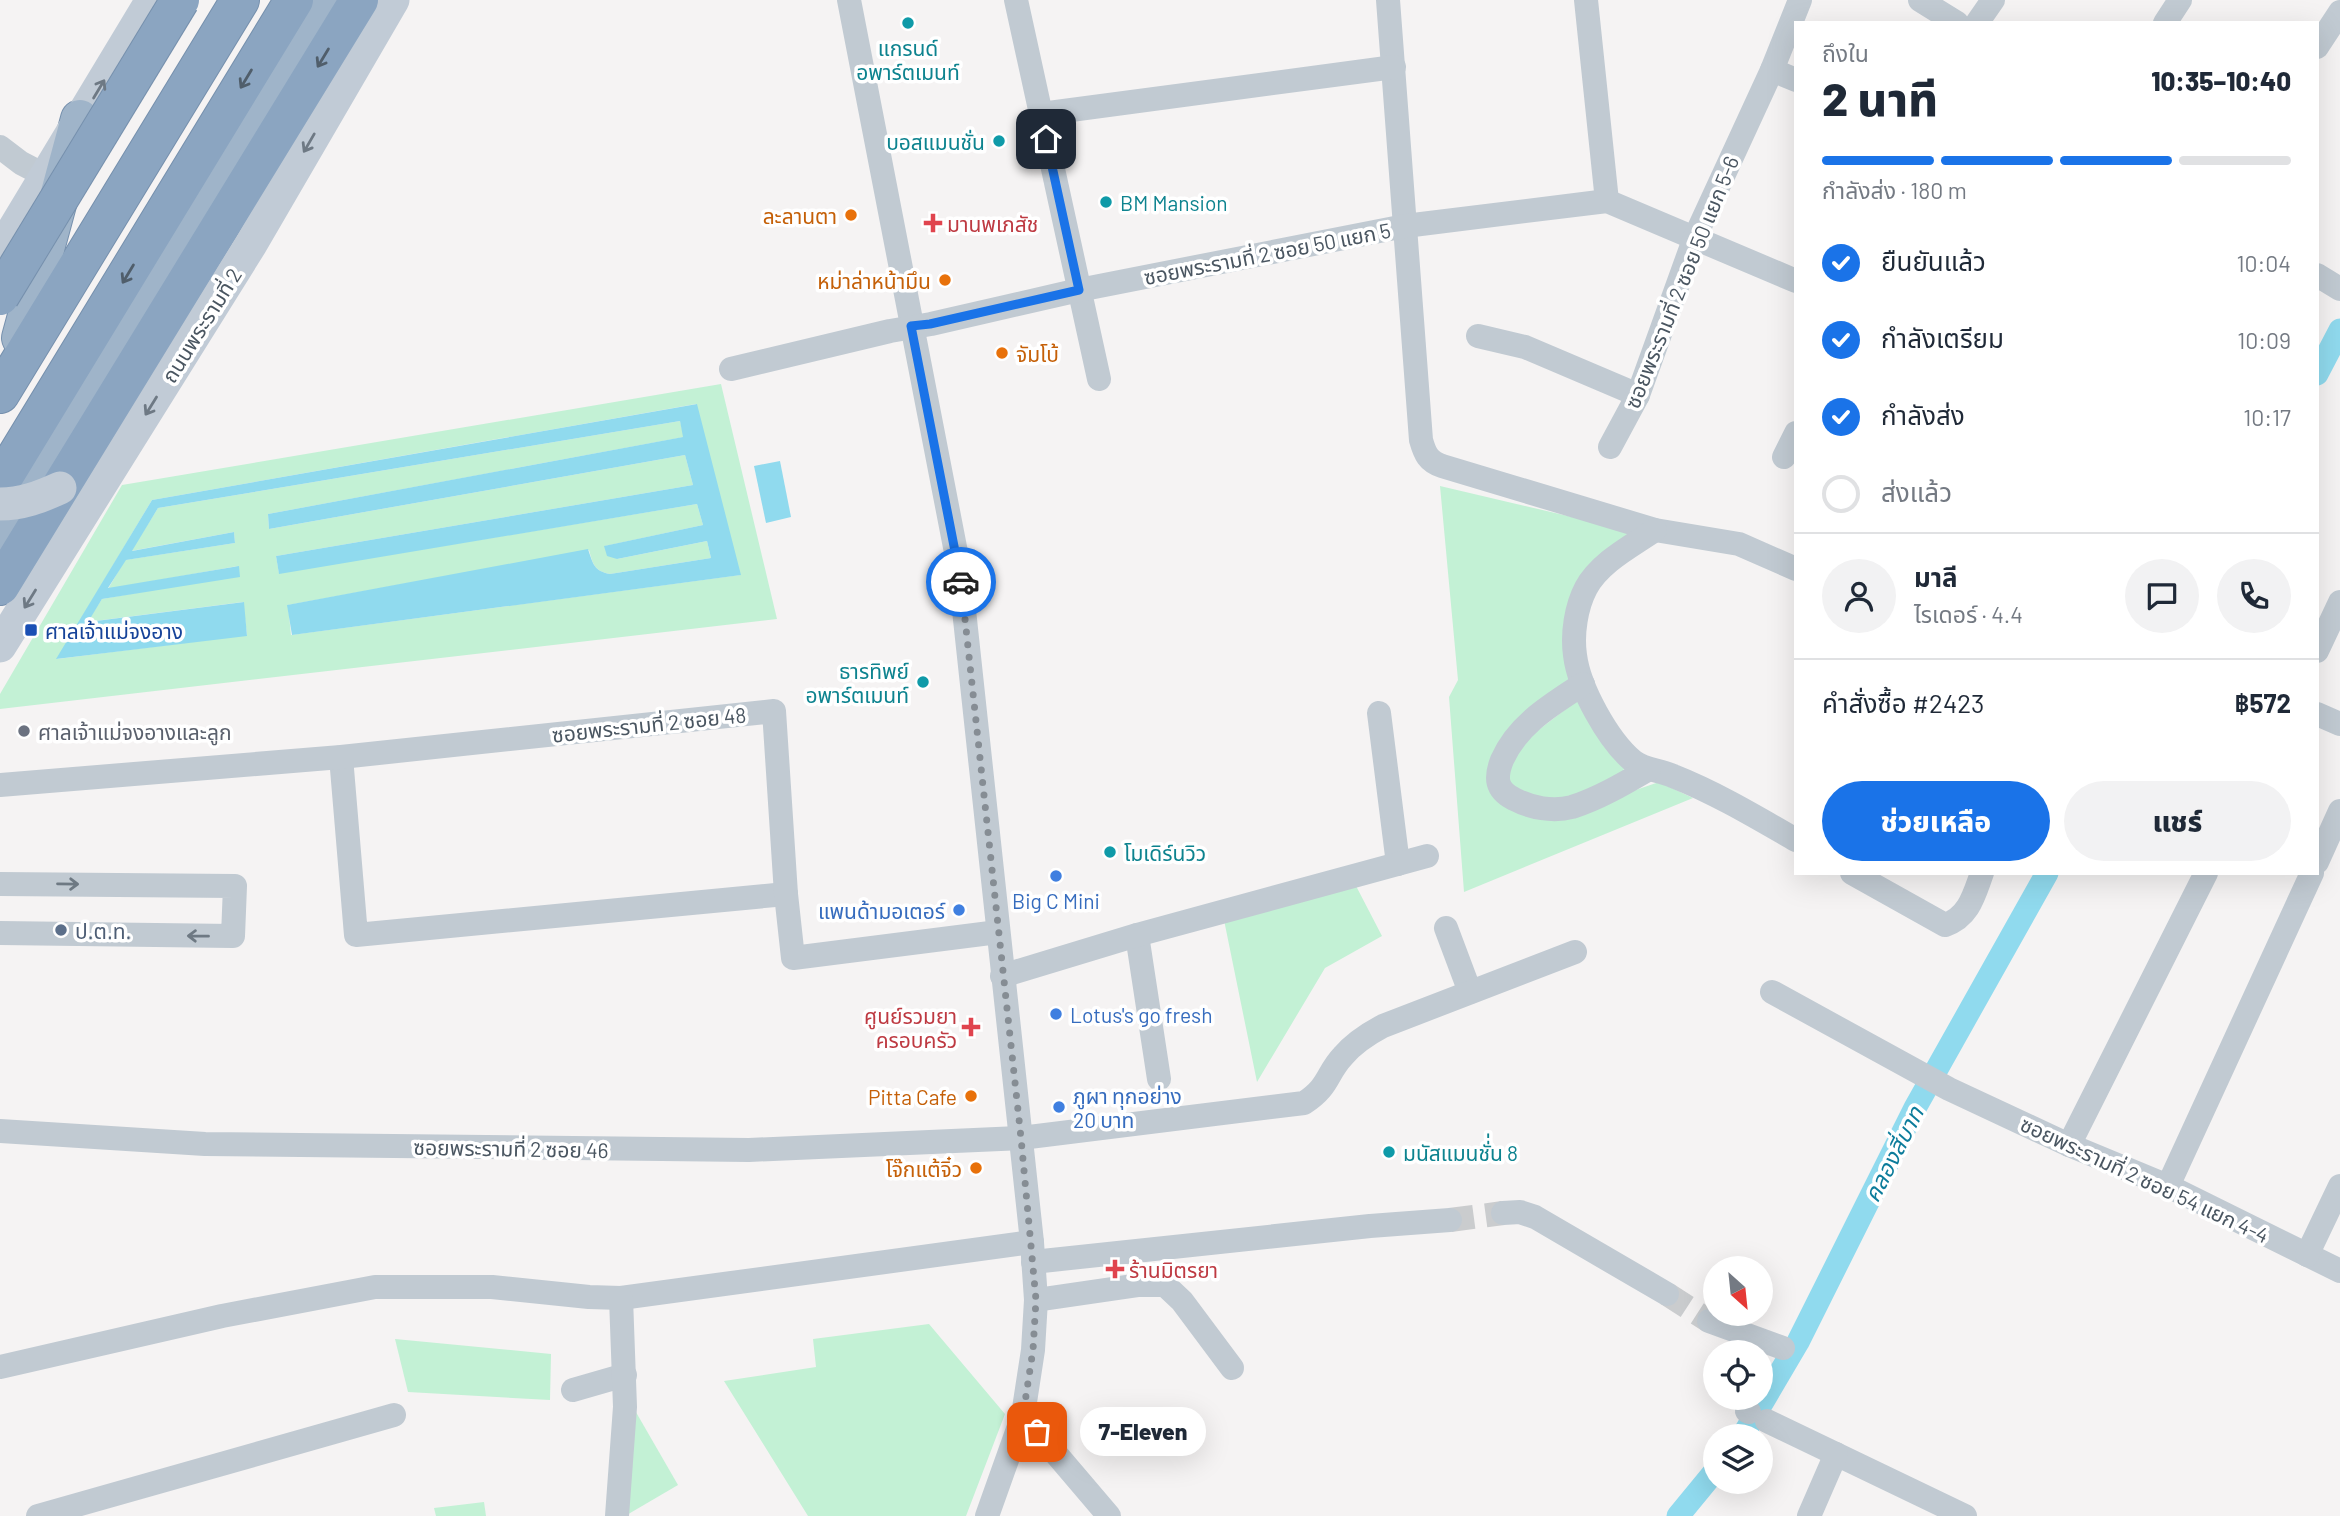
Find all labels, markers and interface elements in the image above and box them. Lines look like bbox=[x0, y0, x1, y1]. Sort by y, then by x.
marker: แกรนด์ อพาร์ตเมนท์ bbox=[900, 15, 916, 31]
place label: แกรนด์ อพาร์ตเมนท์ bbox=[856, 35, 960, 84]
text: ถึงใน bbox=[1822, 39, 1869, 67]
one-way arrow bbox=[316, 48, 330, 68]
text: 10:35–10:40 bbox=[2151, 65, 2291, 96]
one-way arrow bbox=[239, 69, 253, 89]
text: 2 นาที bbox=[1822, 70, 1938, 125]
one-way arrow bbox=[92, 79, 106, 99]
pin bbox=[1016, 109, 1076, 169]
icon: home bbox=[1027, 120, 1065, 158]
place label: บอสแมนชั่น bbox=[886, 129, 985, 154]
one-way arrow bbox=[302, 133, 316, 153]
marker: บอสแมนชั่น bbox=[991, 133, 1007, 149]
street label: ซอยพระรามที่ 2 ซอย 50 แยก 5-6 bbox=[1618, 152, 1743, 412]
text: กำลังส่ง · 180 m bbox=[1822, 176, 1967, 204]
place label: BM Mansion bbox=[1120, 190, 1228, 215]
marker: BM Mansion bbox=[1098, 194, 1114, 210]
place label: ละลานตา bbox=[763, 203, 837, 228]
marker: ละลานตา bbox=[843, 207, 859, 223]
place label: มานพเภสัช bbox=[947, 211, 1038, 236]
marker: มานพเภสัช bbox=[925, 215, 941, 231]
street label: ซอยพระรามที่ 2 ซอย 50 แยก 5 bbox=[1141, 216, 1393, 289]
icon: check bbox=[1822, 244, 1860, 282]
text: ยืนยันแล้ว bbox=[1881, 245, 1986, 276]
text: 10:04 bbox=[2236, 249, 2291, 277]
one-way arrow bbox=[120, 263, 134, 283]
street label: ถนนพระรามที่ 2 bbox=[155, 263, 246, 387]
place label: หม่าล่าหน้ามึน bbox=[817, 268, 931, 293]
marker: หม่าล่าหน้ามึน bbox=[937, 272, 953, 288]
icon: check bbox=[1822, 321, 1860, 359]
text: กำลังเตรียม bbox=[1881, 322, 2004, 353]
text: 10:09 bbox=[2237, 326, 2291, 354]
place label: จัมโบ้ bbox=[1016, 341, 1059, 366]
marker: จัมโบ้ bbox=[994, 345, 1010, 361]
one-way arrow bbox=[143, 396, 157, 416]
icon: check bbox=[1822, 398, 1860, 436]
text: กำลังส่ง bbox=[1881, 399, 1965, 430]
text: 10:17 bbox=[2243, 403, 2291, 431]
text: ส่งแล้ว bbox=[1881, 476, 1952, 507]
courier bbox=[926, 547, 996, 617]
button: person bbox=[1822, 559, 1896, 633]
button: chat bbox=[2125, 559, 2199, 633]
button: phone bbox=[2217, 559, 2291, 633]
text: มาลี bbox=[1914, 561, 1958, 592]
icon: car bbox=[942, 563, 980, 601]
one-way arrow bbox=[22, 589, 37, 608]
text: ไรเดอร์ · 4.4 bbox=[1914, 600, 2023, 628]
place label: ศาลเจ้าแม่จงอาง bbox=[45, 618, 183, 643]
marker: ศาลเจ้าแม่จงอาง bbox=[23, 622, 39, 638]
place label: ธารทิพย์ อพาร์ตเมนท์ bbox=[805, 658, 909, 707]
marker: ธารทิพย์ อพาร์ตเมนท์ bbox=[915, 674, 931, 690]
text: คำสั่งซื้อ #2423 bbox=[1822, 687, 1985, 718]
text: ฿572 bbox=[2234, 687, 2291, 718]
street label: ซอยพระรามที่ 2 ซอย 48 bbox=[551, 700, 747, 747]
place label: ศาลเจ้าแม่จงอางและลูก bbox=[38, 719, 232, 746]
marker: ศาลเจ้าแม่จงอางและลูก bbox=[16, 723, 32, 739]
button: ช่วยเหลือ bbox=[1822, 781, 2050, 861]
button: แชร์ bbox=[2064, 781, 2291, 861]
place label: โมเดิร์นวิว bbox=[1124, 840, 1206, 865]
marker: โมเดิร์นวิว bbox=[1102, 844, 1118, 860]
marker: Big C Mini bbox=[1048, 868, 1064, 884]
one-way arrow bbox=[56, 878, 79, 891]
place label: Big C Mini bbox=[1012, 888, 1100, 913]
place label: แพนด้ามอเตอร์ bbox=[818, 898, 946, 923]
marker: แพนด้ามอเตอร์ bbox=[951, 902, 967, 918]
place label: ป.ต.ท. bbox=[75, 918, 131, 943]
marker: ป.ต.ท. bbox=[53, 922, 69, 938]
one-way arrow bbox=[187, 929, 210, 942]
place label: Lotus's go fresh bbox=[1070, 1002, 1212, 1027]
place label: ศูนย์รวมยา ครอบครัว bbox=[864, 1003, 957, 1052]
marker: Lotus's go fresh bbox=[1048, 1006, 1064, 1022]
marker: ศูนย์รวมยา ครอบครัว bbox=[963, 1019, 979, 1035]
place label: ภูผา ทุกอย่าง 20 บาท bbox=[1073, 1083, 1182, 1132]
place label: Pitta Cafe bbox=[868, 1084, 957, 1109]
marker: Pitta Cafe bbox=[963, 1088, 979, 1104]
marker: ภูผา ทุกอย่าง 20 บาท bbox=[1051, 1099, 1067, 1115]
water label: คลองสี่บาท bbox=[1856, 1100, 1929, 1206]
street label: ซอยพระรามที่ 2 ซอย 54 แยก 4-4 bbox=[2017, 1109, 2274, 1248]
street label: ซอยพระรามที่ 2 ซอย 46 bbox=[413, 1133, 609, 1162]
place label: มนัสแมนชั่่น 8 bbox=[1403, 1133, 1518, 1165]
marker: มนัสแมนชั่่น 8 bbox=[1381, 1144, 1397, 1160]
place label: โจ๊กแต้จิ๋ว bbox=[886, 1156, 962, 1181]
marker: โจ๊กแต้จิ๋ว bbox=[968, 1160, 984, 1176]
north arrow bbox=[1703, 1256, 1773, 1326]
map controls bbox=[1703, 1256, 1773, 1494]
place label: ร้านมิตรยา bbox=[1129, 1257, 1218, 1282]
marker: ร้านมิตรยา bbox=[1107, 1261, 1123, 1277]
button: locate bbox=[1703, 1340, 1773, 1410]
pin bbox=[1007, 1402, 1067, 1462]
callout: 7-Eleven bbox=[1079, 1408, 1205, 1456]
icon: bag bbox=[1018, 1413, 1056, 1451]
text: 7-Eleven bbox=[1099, 1417, 1187, 1445]
button: layers bbox=[1703, 1424, 1773, 1494]

